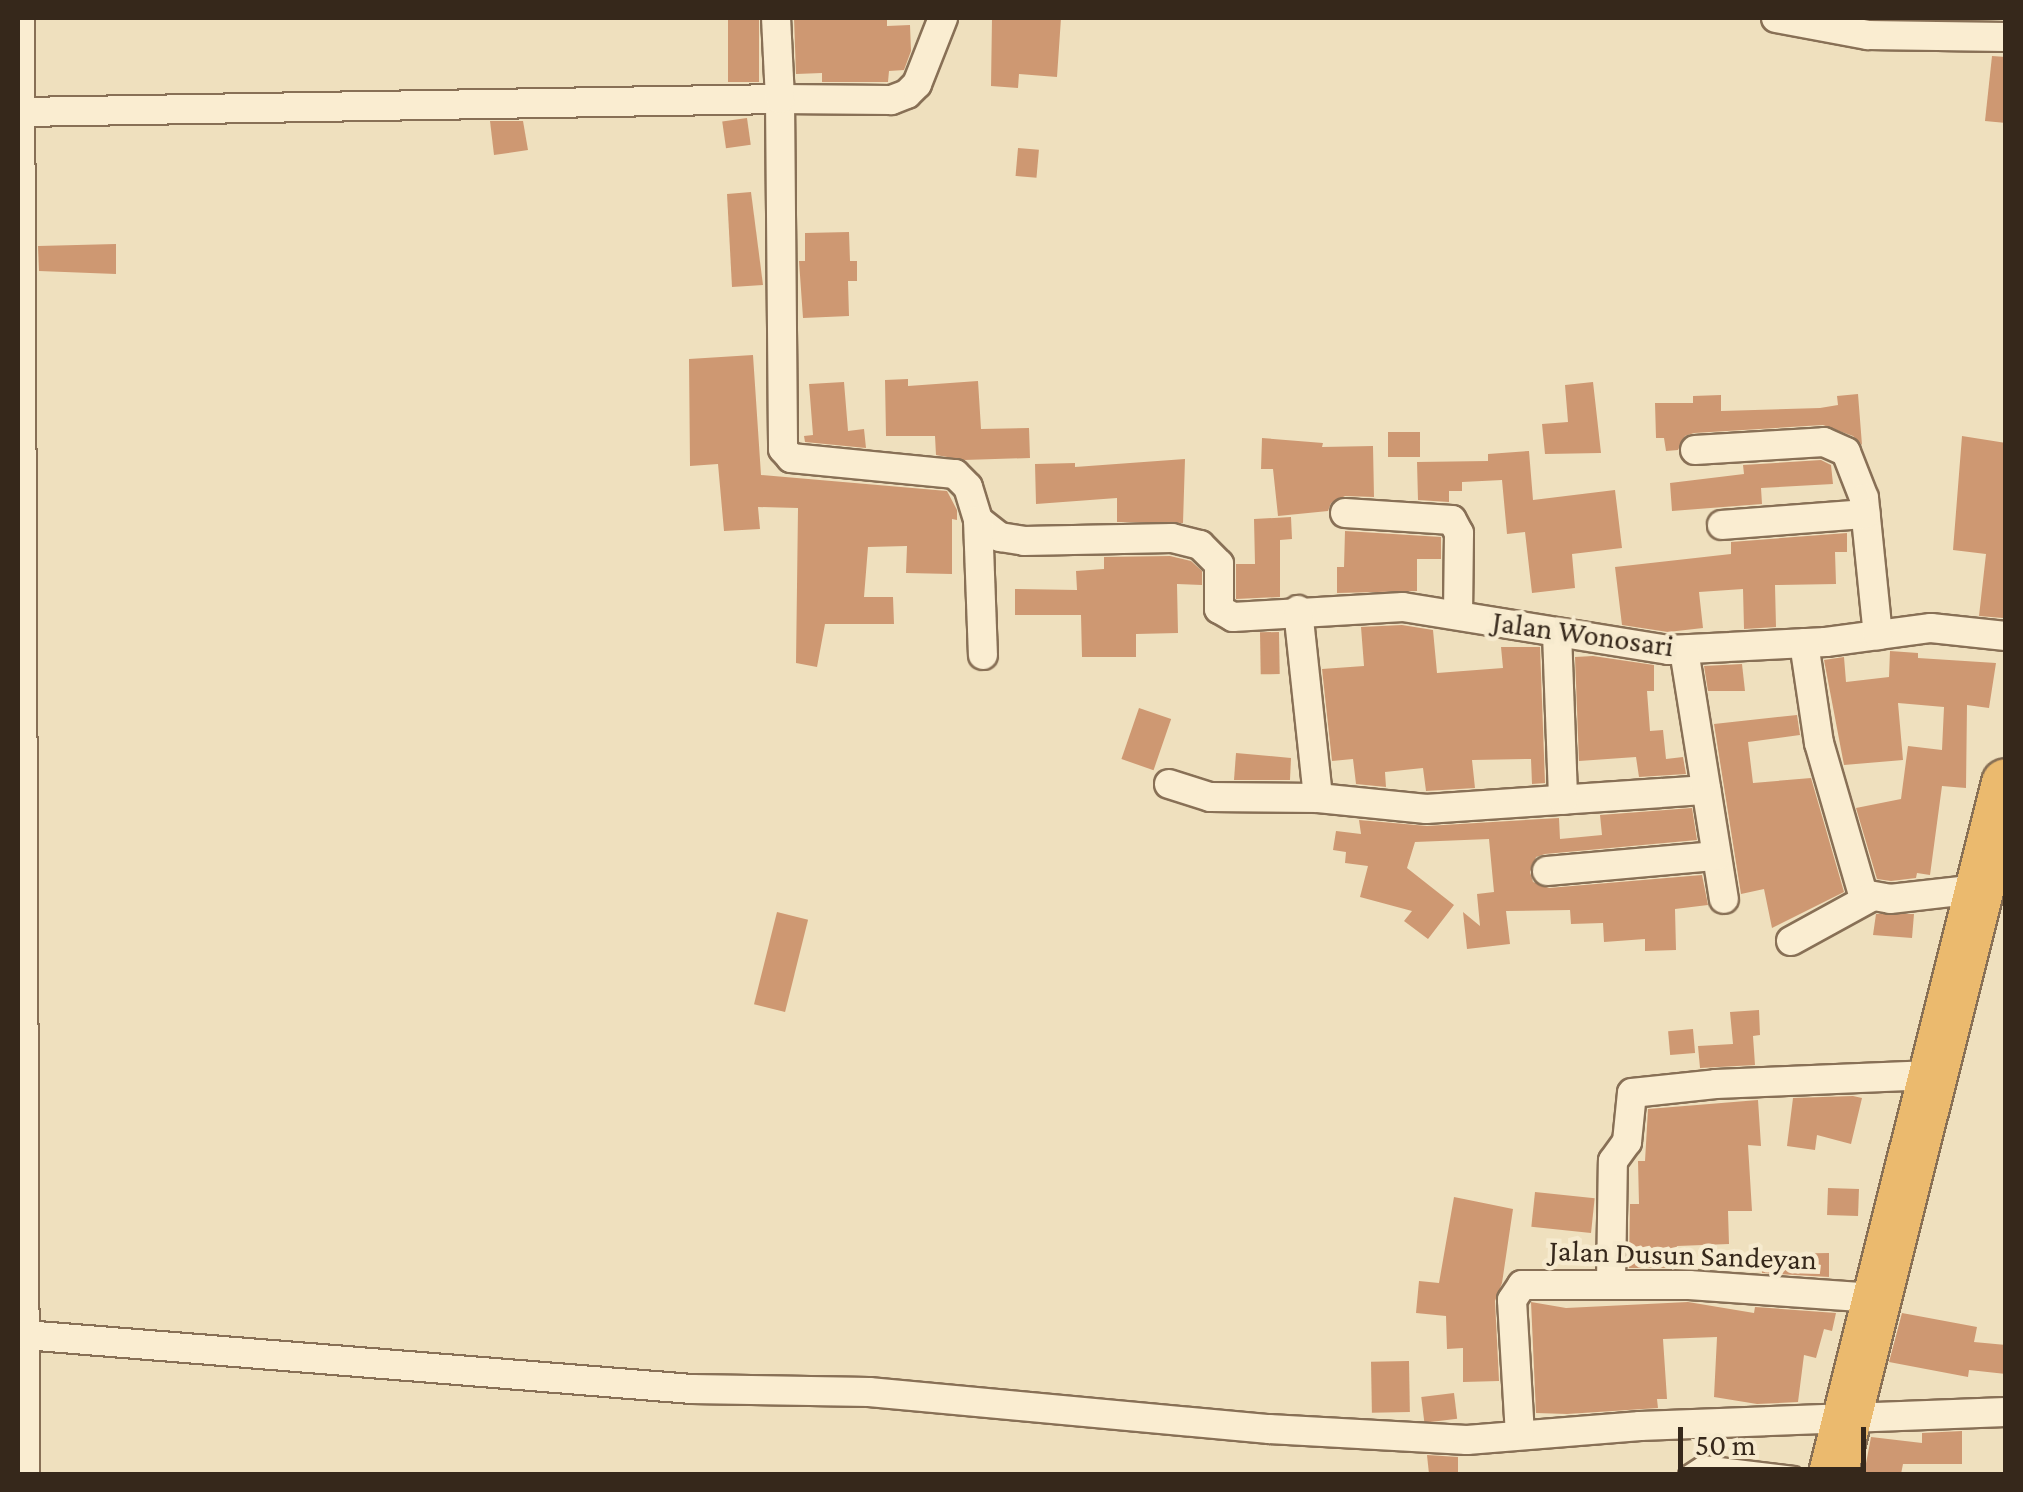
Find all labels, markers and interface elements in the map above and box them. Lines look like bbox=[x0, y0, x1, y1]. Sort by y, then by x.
street label: Jalan Wonosari bbox=[1490, 603, 1676, 665]
street label: Jalan Dusun Sandeyan bbox=[1548, 1232, 1818, 1278]
scale bar bbox=[1683, 1407, 1870, 1469]
text: 50 m bbox=[1695, 1428, 1756, 1461]

